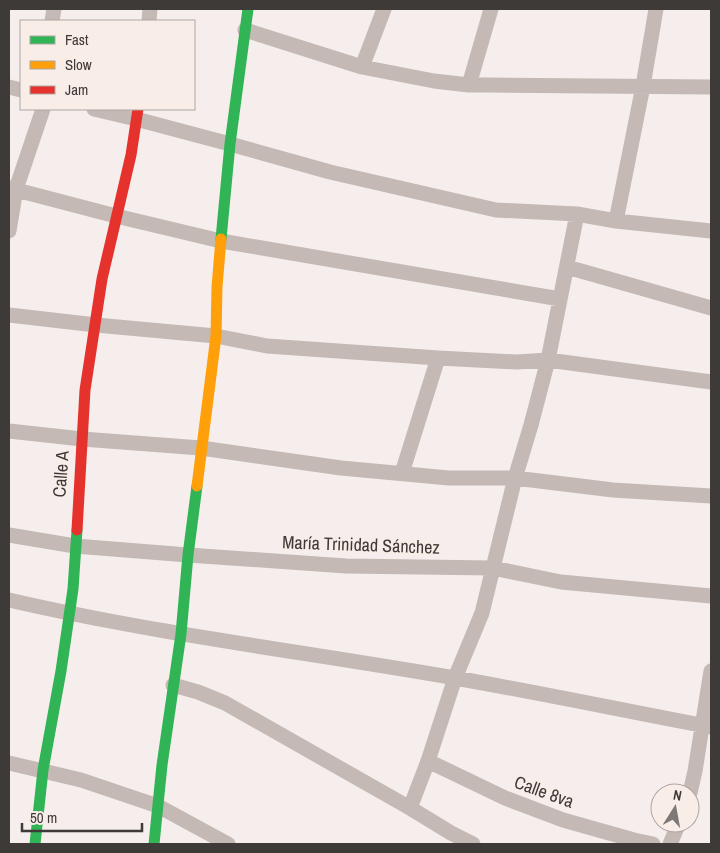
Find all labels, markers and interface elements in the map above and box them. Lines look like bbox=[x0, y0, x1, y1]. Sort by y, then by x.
legend bbox=[20, 20, 195, 110]
text: Fast bbox=[65, 29, 89, 50]
text: Slow bbox=[65, 54, 92, 75]
text: Jam bbox=[65, 79, 88, 100]
street label: Calle A bbox=[46, 450, 75, 498]
street label: María Trinidad Sánchez bbox=[282, 529, 440, 560]
street label: Calle 8va bbox=[511, 769, 577, 814]
north arrow bbox=[650, 783, 700, 833]
text: N bbox=[672, 786, 683, 805]
scale bar bbox=[22, 800, 142, 832]
text: 50 m bbox=[30, 807, 57, 828]

